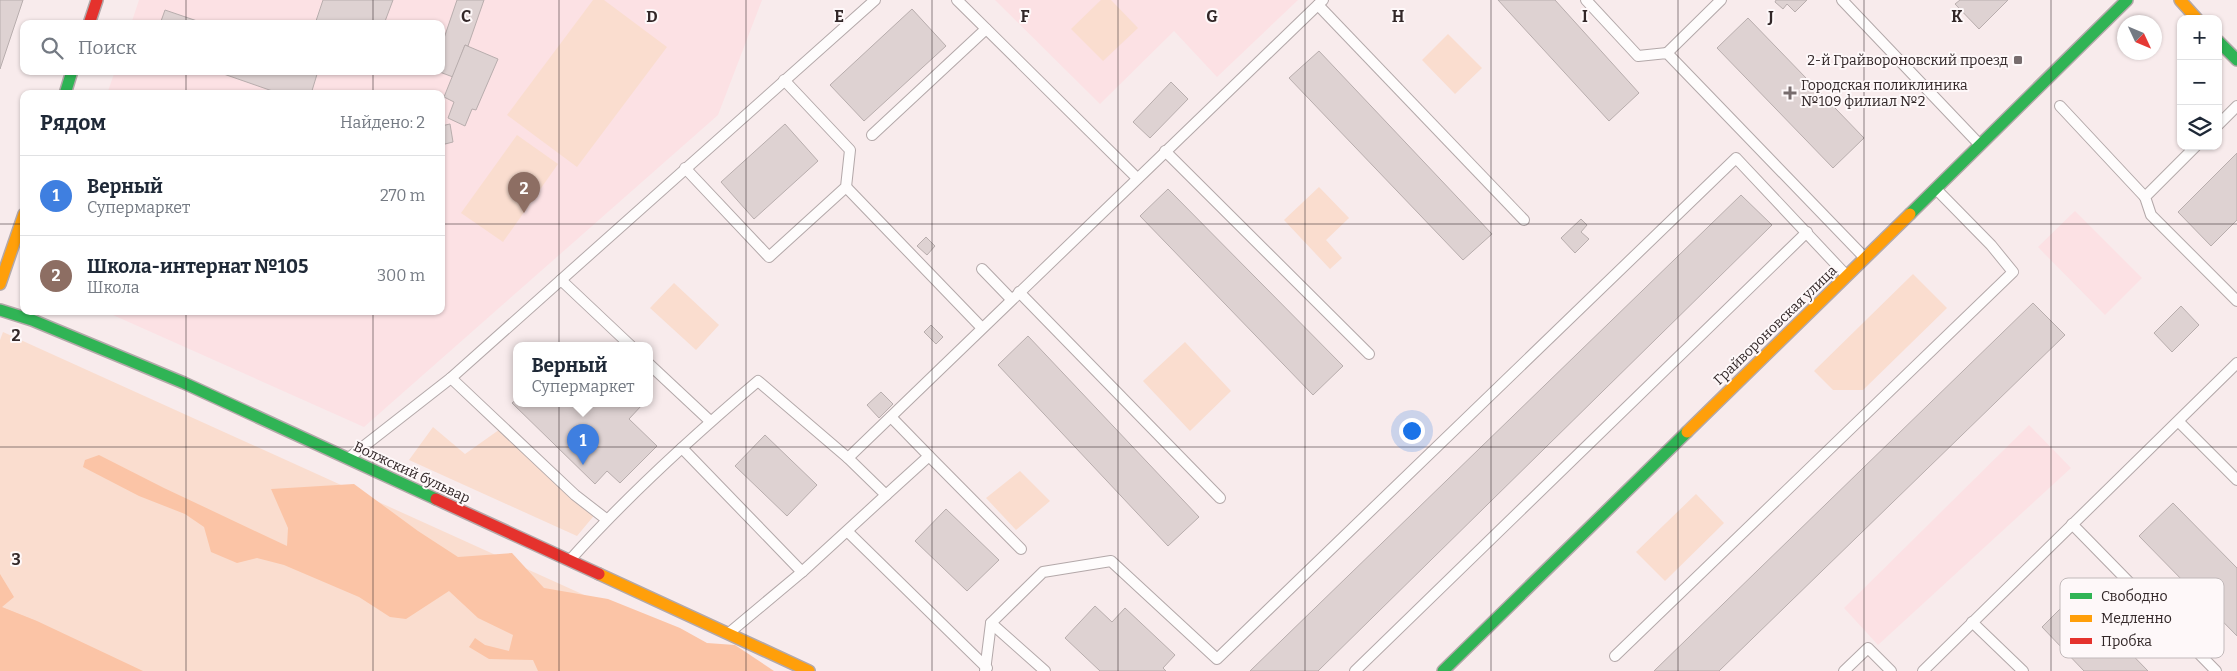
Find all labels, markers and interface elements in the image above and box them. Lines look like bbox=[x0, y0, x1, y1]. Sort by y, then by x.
text: C bbox=[461, 7, 471, 26]
text: D bbox=[646, 7, 658, 26]
text: E bbox=[834, 7, 844, 26]
text: F bbox=[1021, 7, 1030, 26]
text: G bbox=[1206, 7, 1218, 26]
text: H bbox=[1392, 7, 1405, 26]
text: I bbox=[1582, 7, 1588, 26]
text: J bbox=[1767, 7, 1774, 26]
text: K bbox=[1951, 7, 1963, 26]
north arrow bbox=[2117, 15, 2162, 60]
map controls bbox=[2177, 15, 2222, 150]
button: + bbox=[2177, 15, 2222, 60]
search box bbox=[20, 20, 445, 75]
icon: search bbox=[38, 34, 66, 62]
text: Поиск bbox=[78, 36, 137, 59]
place label: 2-й Грайвороновский проезд bbox=[1807, 52, 2009, 69]
marker: 2-й Грайвороновский проезд bbox=[2012, 54, 2024, 66]
button: − bbox=[2177, 60, 2222, 105]
place label: Городская поликлиника №109 филиал №2 bbox=[1801, 77, 1968, 110]
marker: Городская поликлиника №109 филиал №2 bbox=[1783, 86, 1797, 100]
button: layers bbox=[2177, 105, 2222, 150]
text: Рядом bbox=[40, 110, 106, 136]
text: Найдено: 2 bbox=[340, 113, 425, 132]
pin: 2 bbox=[508, 172, 540, 213]
text: Верный bbox=[87, 175, 163, 198]
text: 1 bbox=[53, 186, 59, 205]
text: 270 m bbox=[380, 186, 425, 205]
text: Супермаркет bbox=[87, 198, 190, 217]
text: Школа-интернат №105 bbox=[87, 255, 309, 278]
street label: Грайвороновская улица bbox=[1710, 262, 1841, 389]
text: 2 bbox=[51, 266, 61, 285]
text: 300 m bbox=[377, 266, 425, 285]
text: Школа bbox=[87, 278, 139, 297]
text: 2 bbox=[11, 326, 21, 345]
popup bbox=[513, 342, 653, 407]
text: Верный bbox=[531, 354, 607, 377]
text: Супермаркет bbox=[531, 377, 635, 396]
your location bbox=[1399, 418, 1425, 444]
pin: 1 bbox=[567, 424, 599, 465]
street label: Волжский бульвар bbox=[351, 438, 473, 507]
text: 3 bbox=[11, 550, 21, 569]
legend bbox=[2060, 578, 2224, 658]
text: Свободно bbox=[2101, 588, 2167, 605]
text: Медленно bbox=[2101, 610, 2172, 627]
text: Пробка bbox=[2101, 633, 2152, 650]

